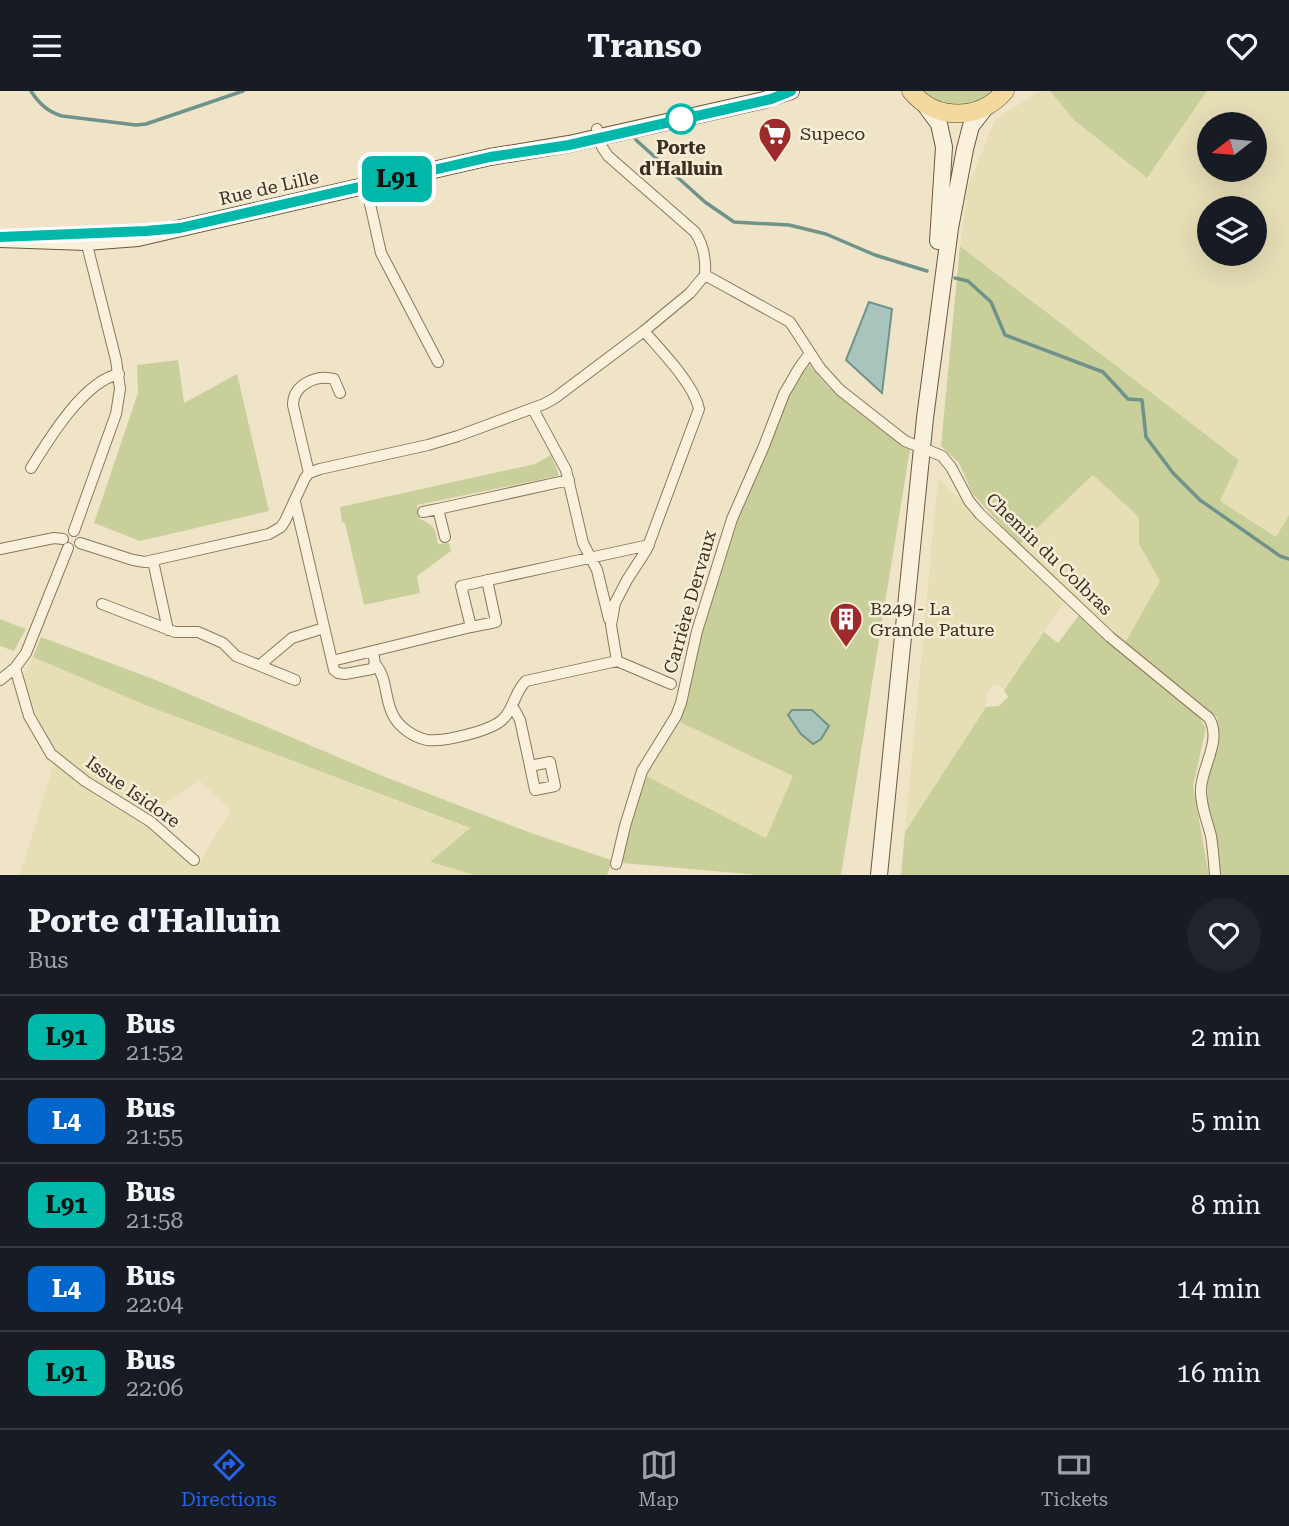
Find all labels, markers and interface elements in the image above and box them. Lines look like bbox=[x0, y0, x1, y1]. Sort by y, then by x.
icon: menu bbox=[28, 27, 66, 65]
text: Transo bbox=[587, 27, 702, 65]
icon: heart bbox=[1223, 27, 1261, 65]
marker: Porte d'Halluin bbox=[666, 104, 696, 134]
north arrow bbox=[1197, 112, 1267, 182]
map controls bbox=[1197, 112, 1267, 266]
supermarket icon: Supeco bbox=[756, 115, 794, 164]
place label: Supeco bbox=[800, 123, 865, 144]
place label: Porte d'Halluin bbox=[639, 137, 723, 179]
line badge: L91 bbox=[357, 156, 437, 202]
text: L91 bbox=[376, 165, 418, 193]
street label: Rue de Lille bbox=[217, 166, 321, 209]
button: layers bbox=[1197, 196, 1267, 266]
street label: Chemin du Colbras bbox=[982, 488, 1117, 619]
street label: Carrière Dervaux bbox=[659, 527, 720, 676]
place label: B249 - La Grande Pature bbox=[870, 598, 994, 640]
building icon: B249 - La Grande Pature bbox=[827, 600, 865, 649]
street label: Issue Isidore bbox=[82, 751, 184, 832]
button: heart bbox=[1187, 898, 1261, 972]
text: Porte d'Halluin bbox=[28, 901, 281, 940]
text: Bus bbox=[28, 947, 68, 974]
text: Bus bbox=[126, 1009, 175, 1039]
text: 2 min bbox=[1191, 1022, 1261, 1052]
text: L91 bbox=[45, 1023, 88, 1051]
text: 21:52 bbox=[126, 1039, 183, 1066]
text: Bus bbox=[126, 1093, 175, 1123]
text: 5 min bbox=[1191, 1106, 1261, 1136]
text: L4 bbox=[52, 1107, 81, 1135]
text: 21:55 bbox=[126, 1123, 183, 1150]
text: Bus bbox=[126, 1177, 175, 1207]
text: 8 min bbox=[1191, 1190, 1261, 1220]
text: L91 bbox=[45, 1191, 88, 1219]
text: 21:58 bbox=[126, 1207, 183, 1234]
text: Bus bbox=[126, 1261, 175, 1291]
text: 14 min bbox=[1177, 1274, 1261, 1304]
text: L4 bbox=[52, 1275, 81, 1303]
text: 22:04 bbox=[126, 1291, 183, 1318]
text: Bus bbox=[126, 1345, 175, 1375]
text: 16 min bbox=[1177, 1358, 1261, 1388]
text: L91 bbox=[45, 1359, 88, 1387]
text: 22:06 bbox=[126, 1375, 183, 1402]
tab: Directions bbox=[181, 1446, 276, 1511]
tab: Map bbox=[638, 1446, 679, 1511]
tab: Tickets bbox=[1041, 1446, 1108, 1511]

